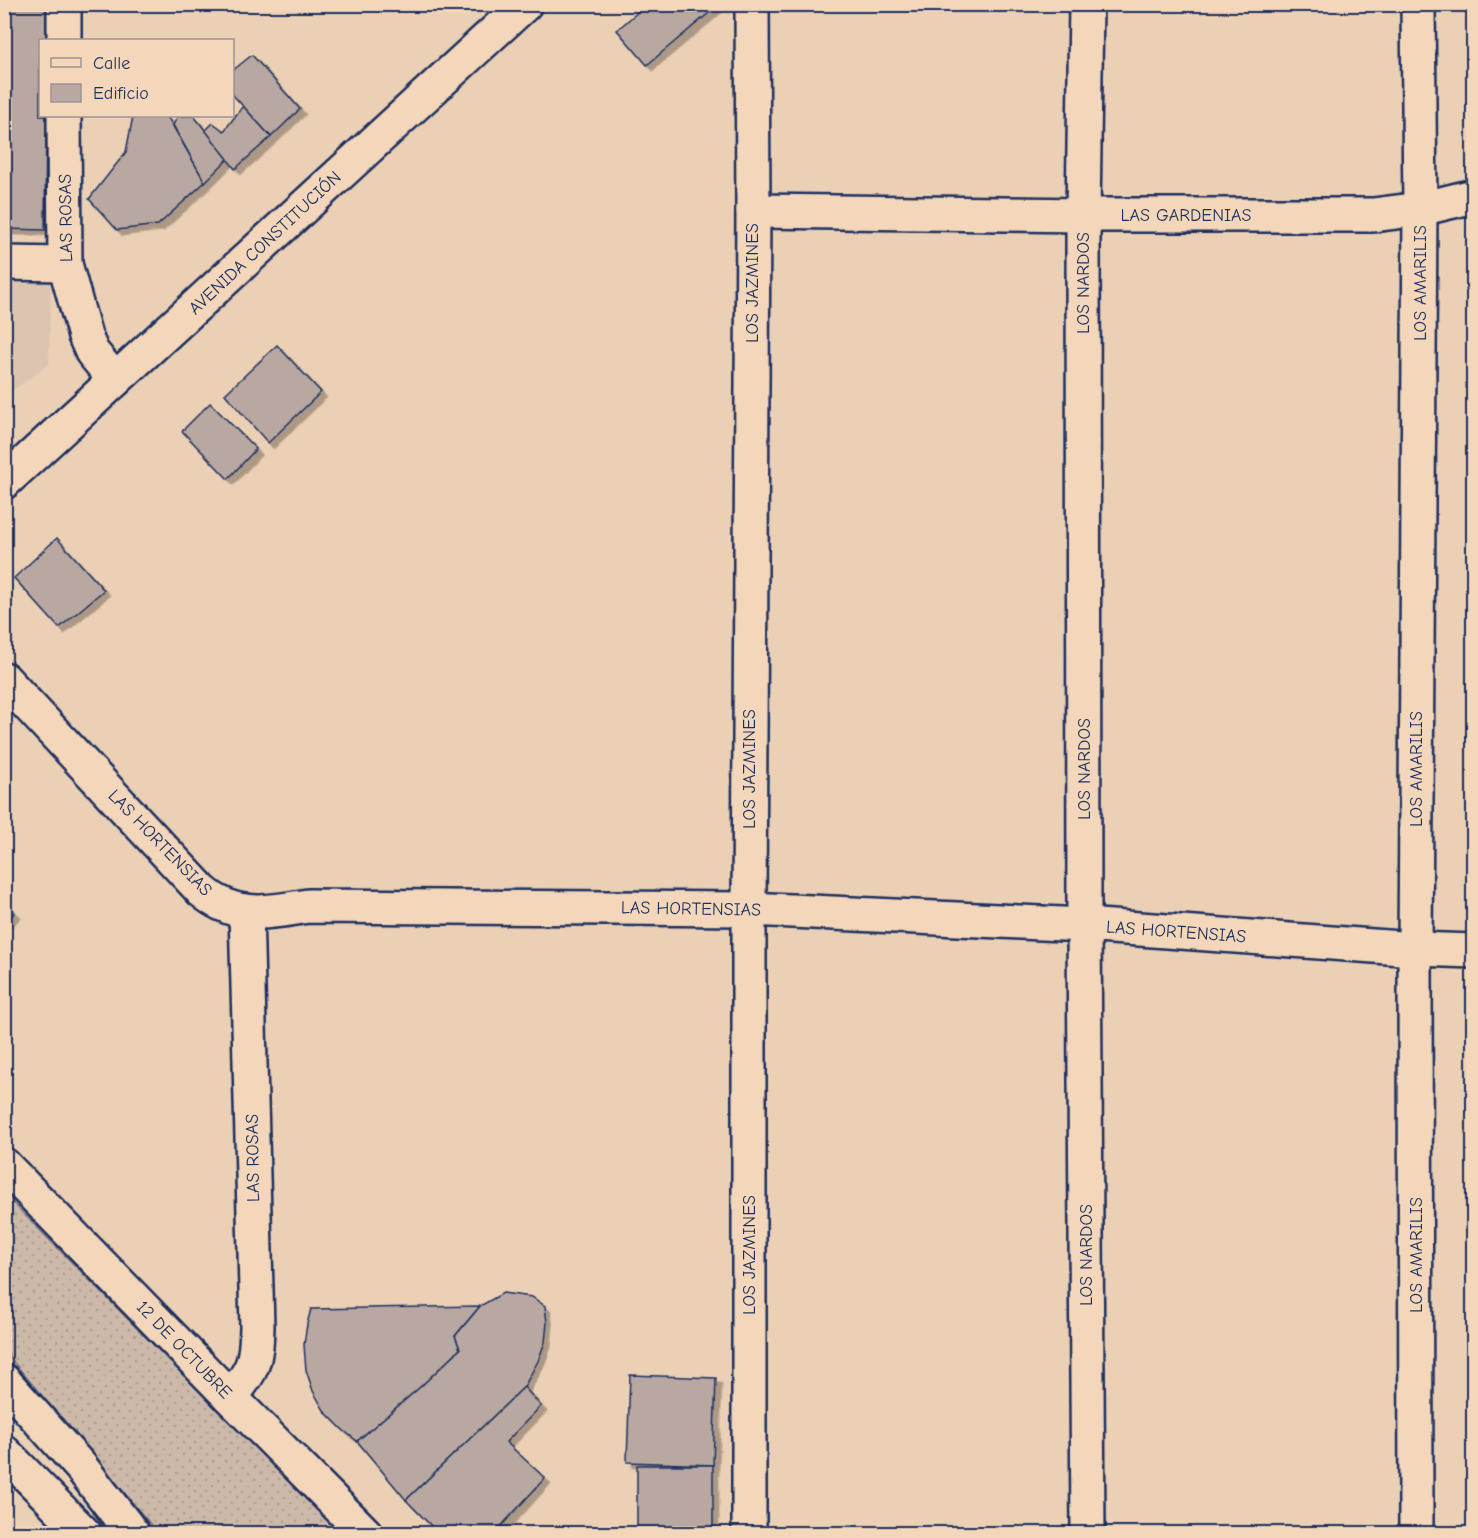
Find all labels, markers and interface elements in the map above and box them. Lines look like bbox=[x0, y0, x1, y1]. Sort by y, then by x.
legend bbox=[39, 39, 234, 117]
text: Calle bbox=[93, 53, 130, 74]
text: Edificio bbox=[93, 83, 149, 104]
street label: AVENIDA CONSTITUCIÓN bbox=[184, 166, 346, 319]
street label: LAS ROSAS bbox=[55, 174, 77, 262]
street label: LAS GARDENIAS bbox=[1121, 205, 1252, 226]
street label: LOS JAZMINES bbox=[742, 223, 763, 343]
street label: LOS AMARILIS bbox=[1410, 225, 1431, 341]
street label: LOS NARDOS bbox=[1073, 232, 1094, 334]
street label: LOS JAZMINES bbox=[739, 709, 760, 829]
street label: LOS AMARILIS bbox=[1406, 711, 1427, 827]
street label: LOS NARDOS bbox=[1074, 718, 1095, 820]
street label: LAS HORTENSIAS bbox=[104, 785, 216, 901]
street label: LAS HORTENSIAS bbox=[621, 897, 761, 921]
street label: LAS HORTENSIAS bbox=[1105, 917, 1247, 947]
street label: LAS ROSAS bbox=[242, 1114, 264, 1202]
street label: LOS JAZMINES bbox=[739, 1195, 760, 1315]
street label: LOS AMARILIS bbox=[1406, 1197, 1427, 1313]
street label: LOS NARDOS bbox=[1076, 1204, 1097, 1306]
street label: 12 DE OCTUBRE bbox=[132, 1297, 236, 1403]

